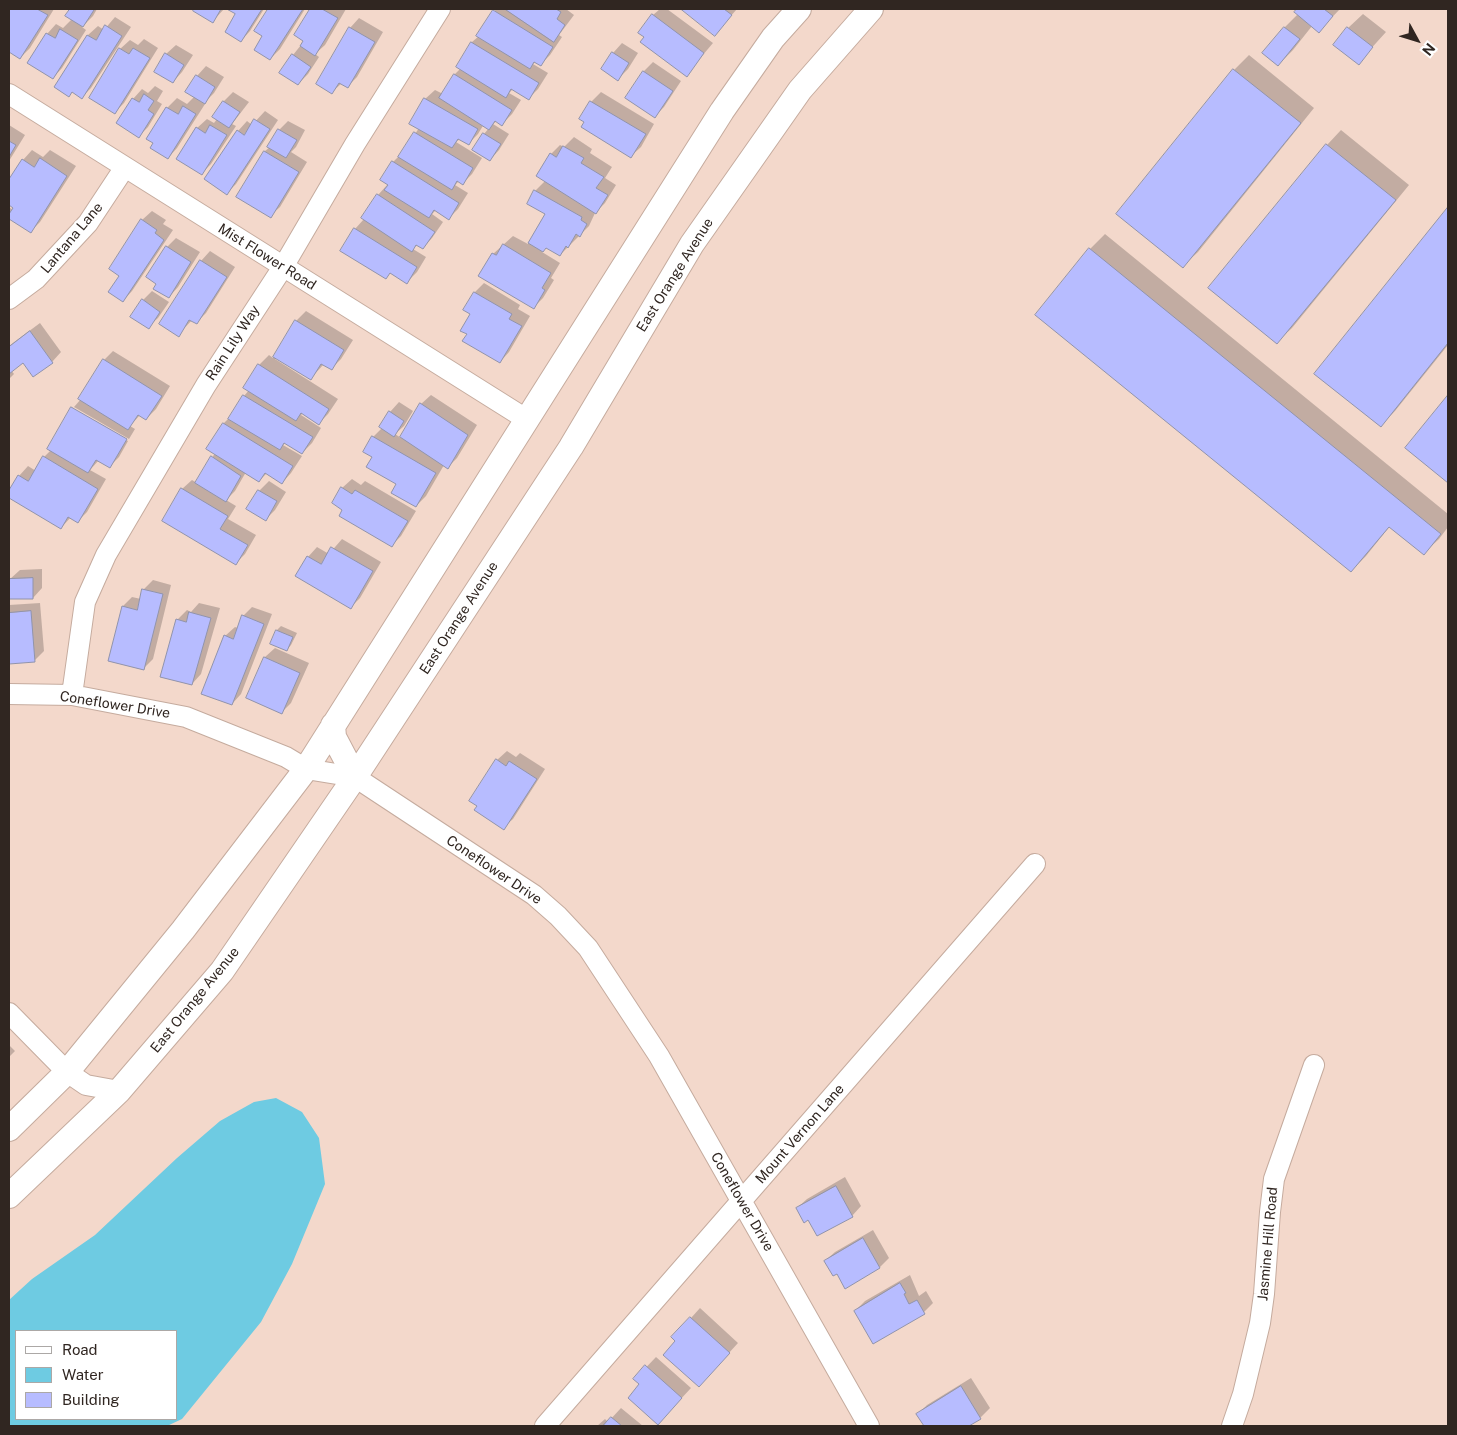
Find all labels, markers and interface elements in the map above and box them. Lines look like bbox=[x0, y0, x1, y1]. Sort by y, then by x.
north arrow bbox=[1392, 15, 1442, 65]
text: N bbox=[1419, 40, 1438, 59]
street label: Lantana Lane bbox=[38, 199, 106, 277]
street label: East Orange Avenue bbox=[633, 215, 717, 335]
street label: Mist Flower Road bbox=[215, 220, 319, 294]
street label: Rain Lily Way bbox=[202, 302, 264, 384]
street label: East Orange Avenue bbox=[416, 558, 502, 678]
street label: Coneflower Drive bbox=[59, 688, 171, 722]
street label: Coneflower Drive bbox=[443, 832, 545, 908]
street label: East Orange Avenue bbox=[147, 944, 243, 1056]
street label: Mount Vernon Lane bbox=[752, 1081, 848, 1187]
street label: Coneflower Drive bbox=[707, 1149, 777, 1255]
street label: Jasmine Hill Road bbox=[1255, 1186, 1281, 1302]
legend bbox=[15, 1330, 178, 1420]
text: Road bbox=[62, 1341, 98, 1358]
text: Water bbox=[62, 1366, 104, 1383]
text: Building bbox=[62, 1391, 120, 1408]

